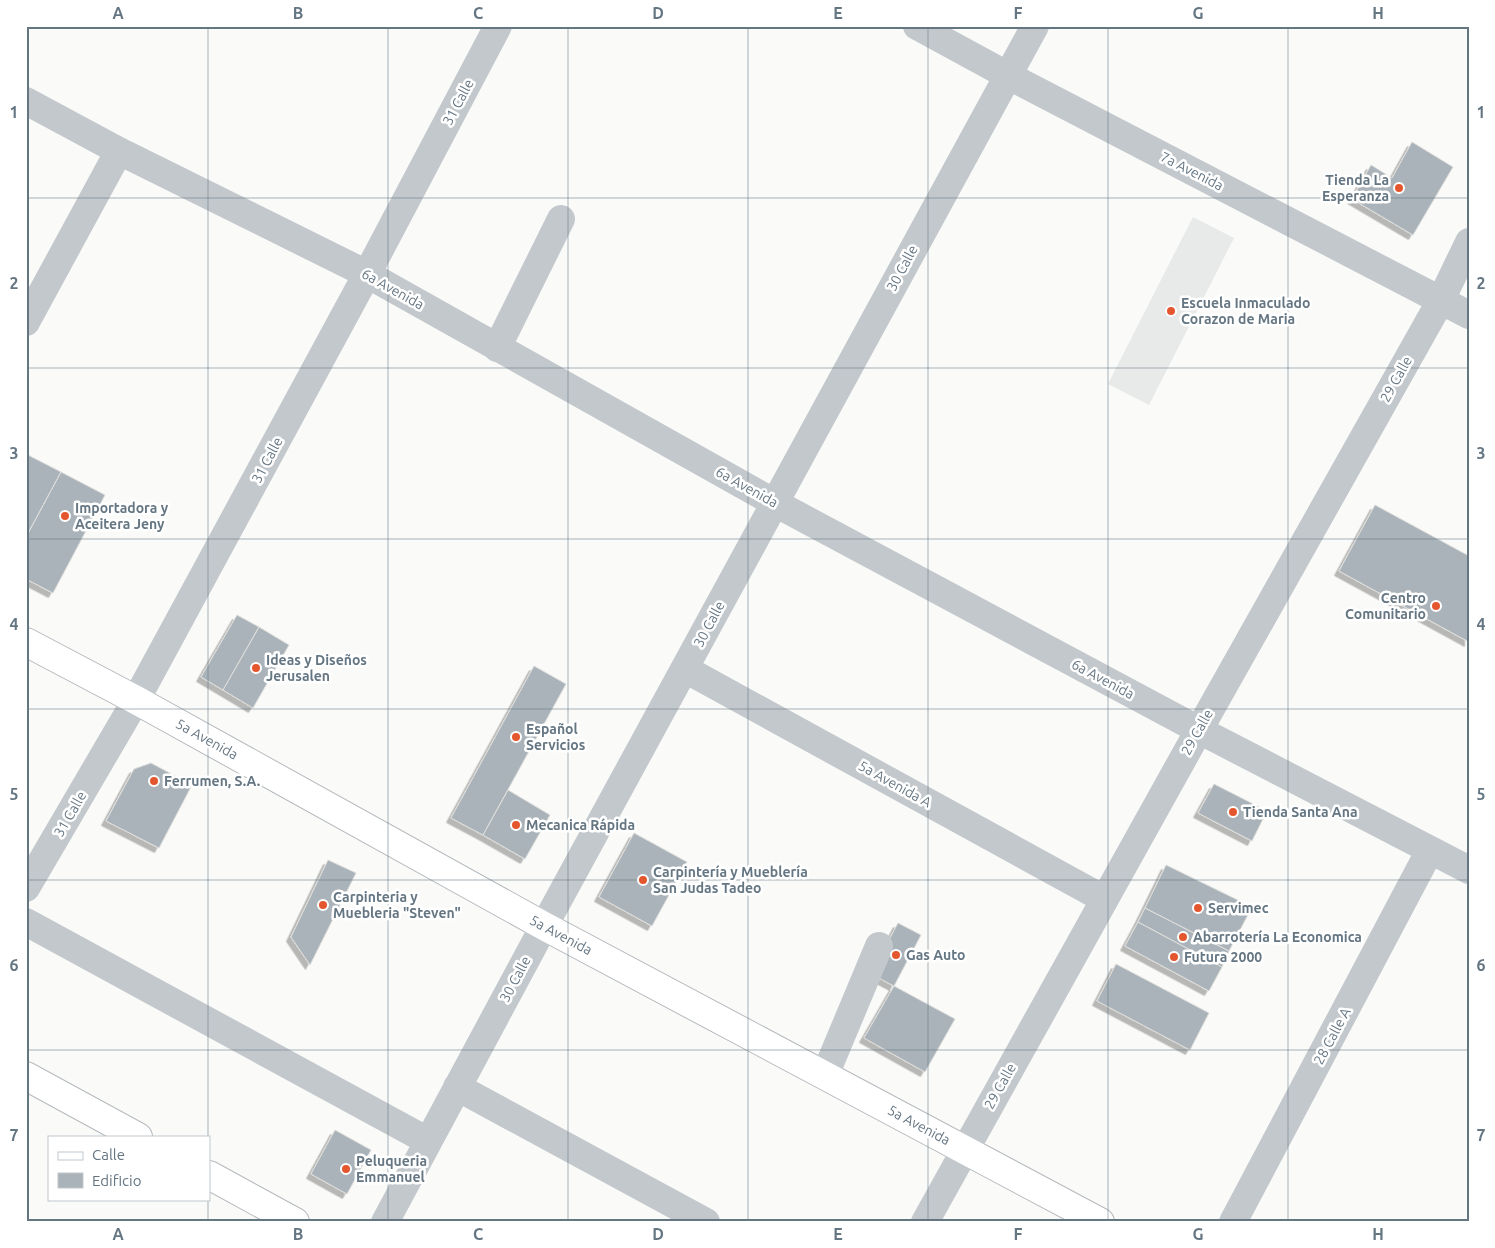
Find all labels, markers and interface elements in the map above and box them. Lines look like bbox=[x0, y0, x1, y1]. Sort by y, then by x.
text: A bbox=[112, 4, 124, 22]
text: B bbox=[293, 4, 303, 22]
text: C bbox=[473, 4, 483, 22]
text: D bbox=[652, 4, 664, 22]
text: E bbox=[833, 4, 843, 22]
text: F bbox=[1014, 4, 1023, 22]
text: G bbox=[1192, 4, 1204, 22]
text: H bbox=[1372, 4, 1384, 22]
street label: 31 Calle bbox=[439, 76, 477, 128]
text: 1 bbox=[9, 103, 19, 121]
text: 1 bbox=[1476, 103, 1486, 121]
street label: 7a Avenida bbox=[1158, 148, 1226, 194]
place label: Tienda La Esperanza bbox=[1322, 172, 1389, 204]
marker: Tienda La Esperanza bbox=[1393, 182, 1405, 194]
street label: 30 Calle bbox=[883, 242, 921, 294]
street label: 6a Avenida bbox=[359, 265, 427, 313]
text: 2 bbox=[9, 274, 19, 292]
text: 2 bbox=[1476, 274, 1486, 292]
place label: Escuela Inmaculado Corazon de Maria bbox=[1181, 295, 1310, 327]
marker: Escuela Inmaculado Corazon de Maria bbox=[1165, 305, 1177, 317]
street label: 29 Calle bbox=[1377, 353, 1415, 405]
street label: 31 Calle bbox=[248, 434, 286, 486]
text: 3 bbox=[9, 444, 19, 462]
text: 3 bbox=[1476, 444, 1486, 462]
street label: 6a Avenida bbox=[713, 463, 781, 511]
place label: Importadora y Aceitera Jeny bbox=[75, 500, 169, 532]
marker: Importadora y Aceitera Jeny bbox=[59, 510, 71, 522]
place label: Centro Comunitario bbox=[1345, 590, 1426, 622]
street label: 30 Calle bbox=[690, 598, 728, 650]
marker: Centro Comunitario bbox=[1430, 600, 1442, 612]
text: 4 bbox=[9, 615, 19, 633]
text: 4 bbox=[1476, 615, 1486, 633]
place label: Ideas y Diseños Jerusalen bbox=[266, 652, 367, 684]
street label: 6a Avenida bbox=[1069, 656, 1137, 702]
marker: Ideas y Diseños Jerusalen bbox=[250, 662, 262, 674]
street label: 29 Calle bbox=[1178, 706, 1216, 758]
street label: 5a Avenida bbox=[173, 715, 241, 763]
place label: Español Servicios bbox=[526, 721, 586, 753]
marker: Español Servicios bbox=[510, 731, 522, 743]
street label: 5a Avenida A bbox=[856, 757, 934, 811]
place label: Ferrumen, S.A. bbox=[164, 773, 260, 789]
marker: Ferrumen, S.A. bbox=[148, 775, 160, 787]
text: 5 bbox=[9, 785, 19, 803]
text: 5 bbox=[1476, 785, 1486, 803]
street label: 31 Calle bbox=[51, 788, 89, 840]
place label: Tienda Santa Ana bbox=[1243, 804, 1357, 820]
marker: Tienda Santa Ana bbox=[1227, 806, 1239, 818]
place label: Mecanica Rápida bbox=[526, 817, 635, 833]
marker: Mecanica Rápida bbox=[510, 819, 522, 831]
place label: Carpintería y Mueblería San Judas Tadeo bbox=[653, 864, 808, 896]
marker: Carpintería y Mueblería San Judas Tadeo bbox=[637, 874, 649, 886]
place label: Carpinteria y Muebleria "Steven" bbox=[333, 889, 461, 921]
marker: Carpinteria y Muebleria "Steven" bbox=[317, 899, 329, 911]
place label: Servimec bbox=[1208, 900, 1269, 916]
marker: Servimec bbox=[1192, 902, 1204, 914]
street label: 5a Avenida bbox=[527, 912, 595, 958]
place label: Abarrotería La Economica bbox=[1193, 929, 1362, 945]
marker: Abarrotería La Economica bbox=[1177, 931, 1189, 943]
place label: Gas Auto bbox=[906, 947, 966, 963]
marker: Gas Auto bbox=[890, 949, 902, 961]
place label: Futura 2000 bbox=[1184, 949, 1262, 965]
marker: Futura 2000 bbox=[1168, 951, 1180, 963]
street label: 30 Calle bbox=[496, 953, 534, 1005]
text: 6 bbox=[9, 956, 19, 974]
text: 6 bbox=[1476, 956, 1486, 974]
street label: 28 Calle A bbox=[1310, 1005, 1354, 1067]
street label: 29 Calle bbox=[981, 1060, 1019, 1112]
street label: 5a Avenida bbox=[885, 1102, 953, 1148]
text: 7 bbox=[9, 1126, 19, 1144]
text: 7 bbox=[1476, 1126, 1486, 1144]
legend bbox=[48, 1136, 210, 1200]
text: Calle bbox=[92, 1146, 125, 1163]
place label: Peluqueria Emmanuel bbox=[356, 1153, 427, 1185]
marker: Peluqueria Emmanuel bbox=[340, 1163, 352, 1175]
text: Edificio bbox=[92, 1172, 141, 1189]
text: A bbox=[112, 1225, 124, 1243]
text: B bbox=[293, 1225, 303, 1243]
text: C bbox=[473, 1225, 483, 1243]
text: D bbox=[652, 1225, 664, 1243]
text: E bbox=[833, 1225, 843, 1243]
text: F bbox=[1014, 1225, 1023, 1243]
text: G bbox=[1192, 1225, 1204, 1243]
text: H bbox=[1372, 1225, 1384, 1243]

